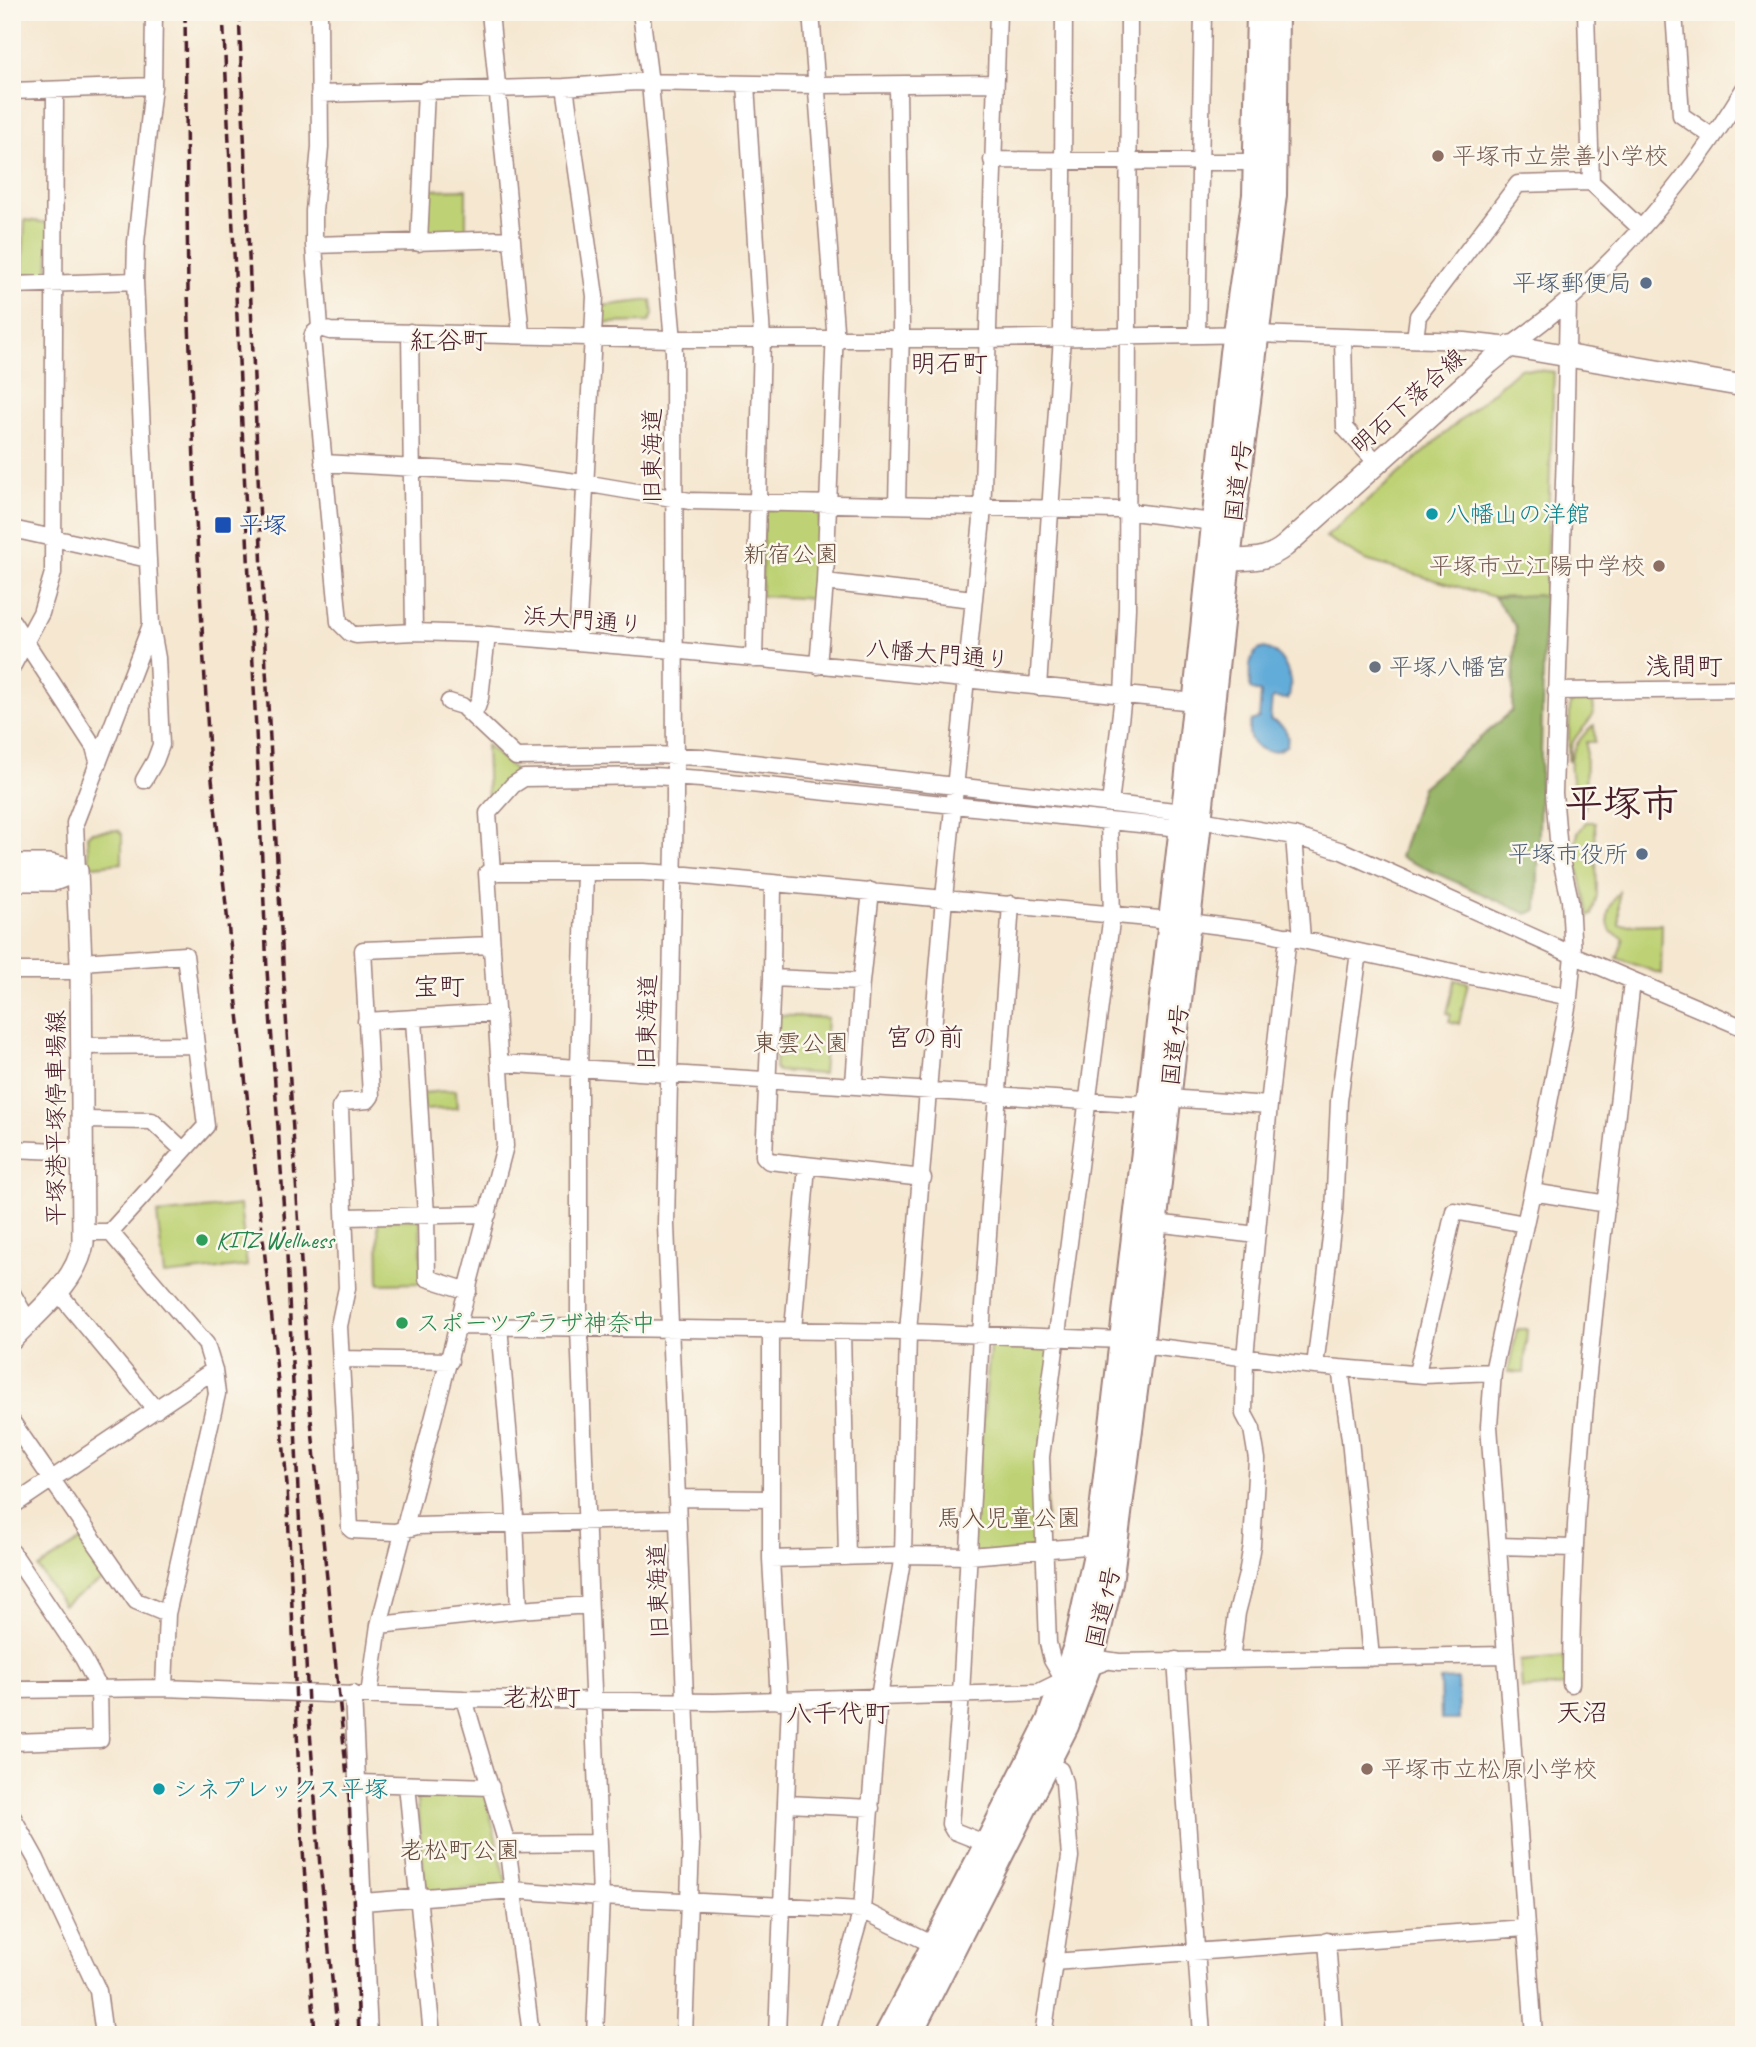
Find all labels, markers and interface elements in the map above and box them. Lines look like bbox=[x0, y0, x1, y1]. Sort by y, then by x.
place label: 平塚市立崇善小学校 bbox=[1452, 141, 1668, 171]
marker: 平塚市立崇善小学校 bbox=[1430, 148, 1446, 164]
place label: 平塚郵便局 bbox=[1512, 268, 1632, 298]
marker: 平塚郵便局 bbox=[1638, 275, 1654, 291]
district label: 紅谷町 bbox=[410, 324, 488, 357]
street label: 明石下落合線 bbox=[1344, 342, 1472, 460]
district label: 明石町 bbox=[910, 347, 988, 380]
street label: 旧東海道 bbox=[637, 408, 667, 504]
street label: 国道1号 bbox=[1218, 438, 1258, 524]
place label: 八幡山の洋館 bbox=[1446, 499, 1590, 529]
marker: 八幡山の洋館 bbox=[1424, 506, 1440, 522]
place label: 平塚 bbox=[239, 510, 287, 540]
marker: 平塚 bbox=[213, 515, 233, 535]
park label: 新宿公園 bbox=[743, 539, 839, 569]
place label: 平塚市立江陽中学校 bbox=[1429, 551, 1645, 581]
marker: 平塚市立江陽中学校 bbox=[1651, 558, 1667, 574]
street label: 浜大門通り bbox=[522, 600, 644, 640]
street label: 八幡大門通り bbox=[865, 633, 1011, 675]
district label: 浅間町 bbox=[1645, 650, 1723, 683]
place label: 平塚八幡宮 bbox=[1389, 652, 1509, 682]
marker: 平塚八幡宮 bbox=[1367, 659, 1383, 675]
district label: 平塚市 bbox=[1565, 780, 1679, 827]
place label: 平塚市役所 bbox=[1508, 839, 1628, 869]
marker: 平塚市役所 bbox=[1634, 846, 1650, 862]
district label: 宝町 bbox=[413, 970, 465, 1003]
street label: 旧東海道 bbox=[631, 974, 663, 1070]
street label: 国道1号 bbox=[1155, 1002, 1195, 1088]
street label: 平塚港平塚停車場線 bbox=[41, 1010, 71, 1226]
district label: 宮の前 bbox=[886, 1021, 964, 1054]
park label: 東雲公園 bbox=[753, 1028, 849, 1058]
place label: KITZ Wellness bbox=[216, 1225, 336, 1255]
marker: KITZ Wellness bbox=[194, 1232, 210, 1248]
place label: スポーツプラザ神奈中 bbox=[416, 1308, 656, 1338]
marker: スポーツプラザ神奈中 bbox=[394, 1315, 410, 1331]
park label: 馬入児童公園 bbox=[937, 1503, 1081, 1533]
street label: 旧東海道 bbox=[641, 1543, 675, 1639]
street label: 国道1号 bbox=[1079, 1563, 1127, 1651]
district label: 老松町 bbox=[503, 1681, 581, 1714]
district label: 天沼 bbox=[1556, 1696, 1608, 1729]
district label: 八千代町 bbox=[786, 1697, 890, 1730]
place label: 平塚市立松原小学校 bbox=[1381, 1754, 1597, 1784]
marker: 平塚市立松原小学校 bbox=[1359, 1761, 1375, 1777]
place label: シネプレックス平塚 bbox=[173, 1774, 389, 1804]
marker: シネプレックス平塚 bbox=[151, 1781, 167, 1797]
park label: 老松町公園 bbox=[400, 1835, 520, 1865]

